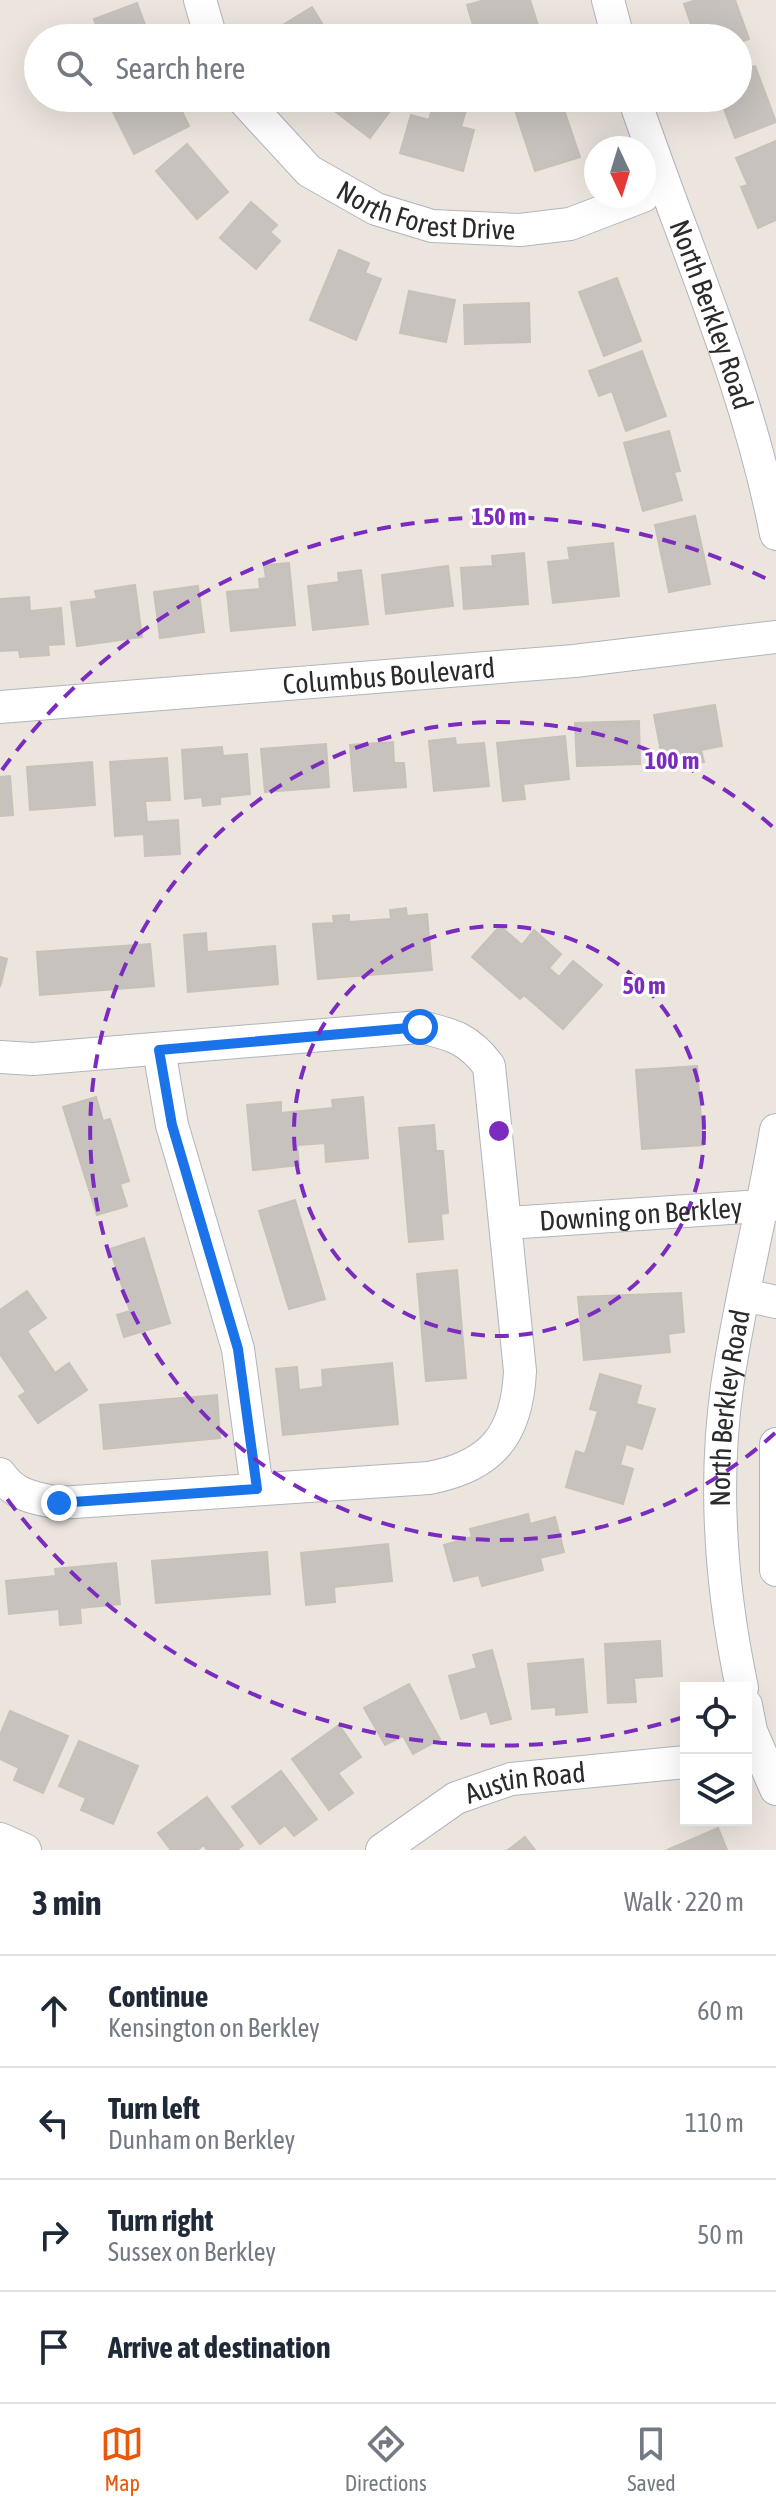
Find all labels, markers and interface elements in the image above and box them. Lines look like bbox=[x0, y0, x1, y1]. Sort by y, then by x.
search box bbox=[24, 24, 752, 112]
icon: search bbox=[52, 46, 96, 90]
text: Search here bbox=[116, 51, 245, 85]
north arrow bbox=[584, 136, 656, 208]
street label: North Forest Drive bbox=[331, 174, 516, 246]
street label: North Berkley Road bbox=[663, 216, 759, 413]
text: 150 m bbox=[472, 503, 526, 530]
street label: Columbus Boulevard bbox=[281, 651, 496, 700]
text: 100 m bbox=[645, 747, 699, 774]
text: 50 m bbox=[622, 972, 666, 999]
route start bbox=[402, 1009, 438, 1045]
centre of rings bbox=[485, 1117, 513, 1145]
street label: Downing on Berkley bbox=[538, 1191, 743, 1237]
street label: North Berkley Road bbox=[704, 1307, 756, 1507]
route end bbox=[41, 1485, 77, 1521]
map controls bbox=[680, 1682, 752, 1826]
button: locate bbox=[680, 1682, 752, 1754]
button: layers bbox=[680, 1754, 752, 1826]
street label: Austin Road bbox=[460, 1756, 587, 1810]
text: 3 min bbox=[32, 1883, 101, 1922]
text: Walk · 220 m bbox=[624, 1887, 744, 1917]
text: Continue bbox=[108, 1979, 208, 2013]
icon: ahead bbox=[32, 1989, 76, 2033]
text: 60 m bbox=[697, 1996, 744, 2026]
text: Kensington on Berkley bbox=[108, 2013, 320, 2043]
text: Turn left bbox=[108, 2091, 200, 2125]
icon: left bbox=[32, 2101, 76, 2145]
text: 110 m bbox=[685, 2108, 744, 2138]
text: Dunham on Berkley bbox=[108, 2125, 295, 2155]
text: Turn right bbox=[108, 2203, 214, 2237]
icon: right bbox=[32, 2213, 76, 2257]
text: 50 m bbox=[697, 2220, 744, 2250]
text: Sussex on Berkley bbox=[108, 2237, 276, 2267]
icon: arrive bbox=[32, 2325, 76, 2369]
text: Arrive at destination bbox=[108, 2330, 330, 2364]
tab: Map bbox=[100, 2422, 144, 2496]
tab: Directions bbox=[345, 2422, 427, 2496]
tab: Saved bbox=[627, 2422, 676, 2496]

